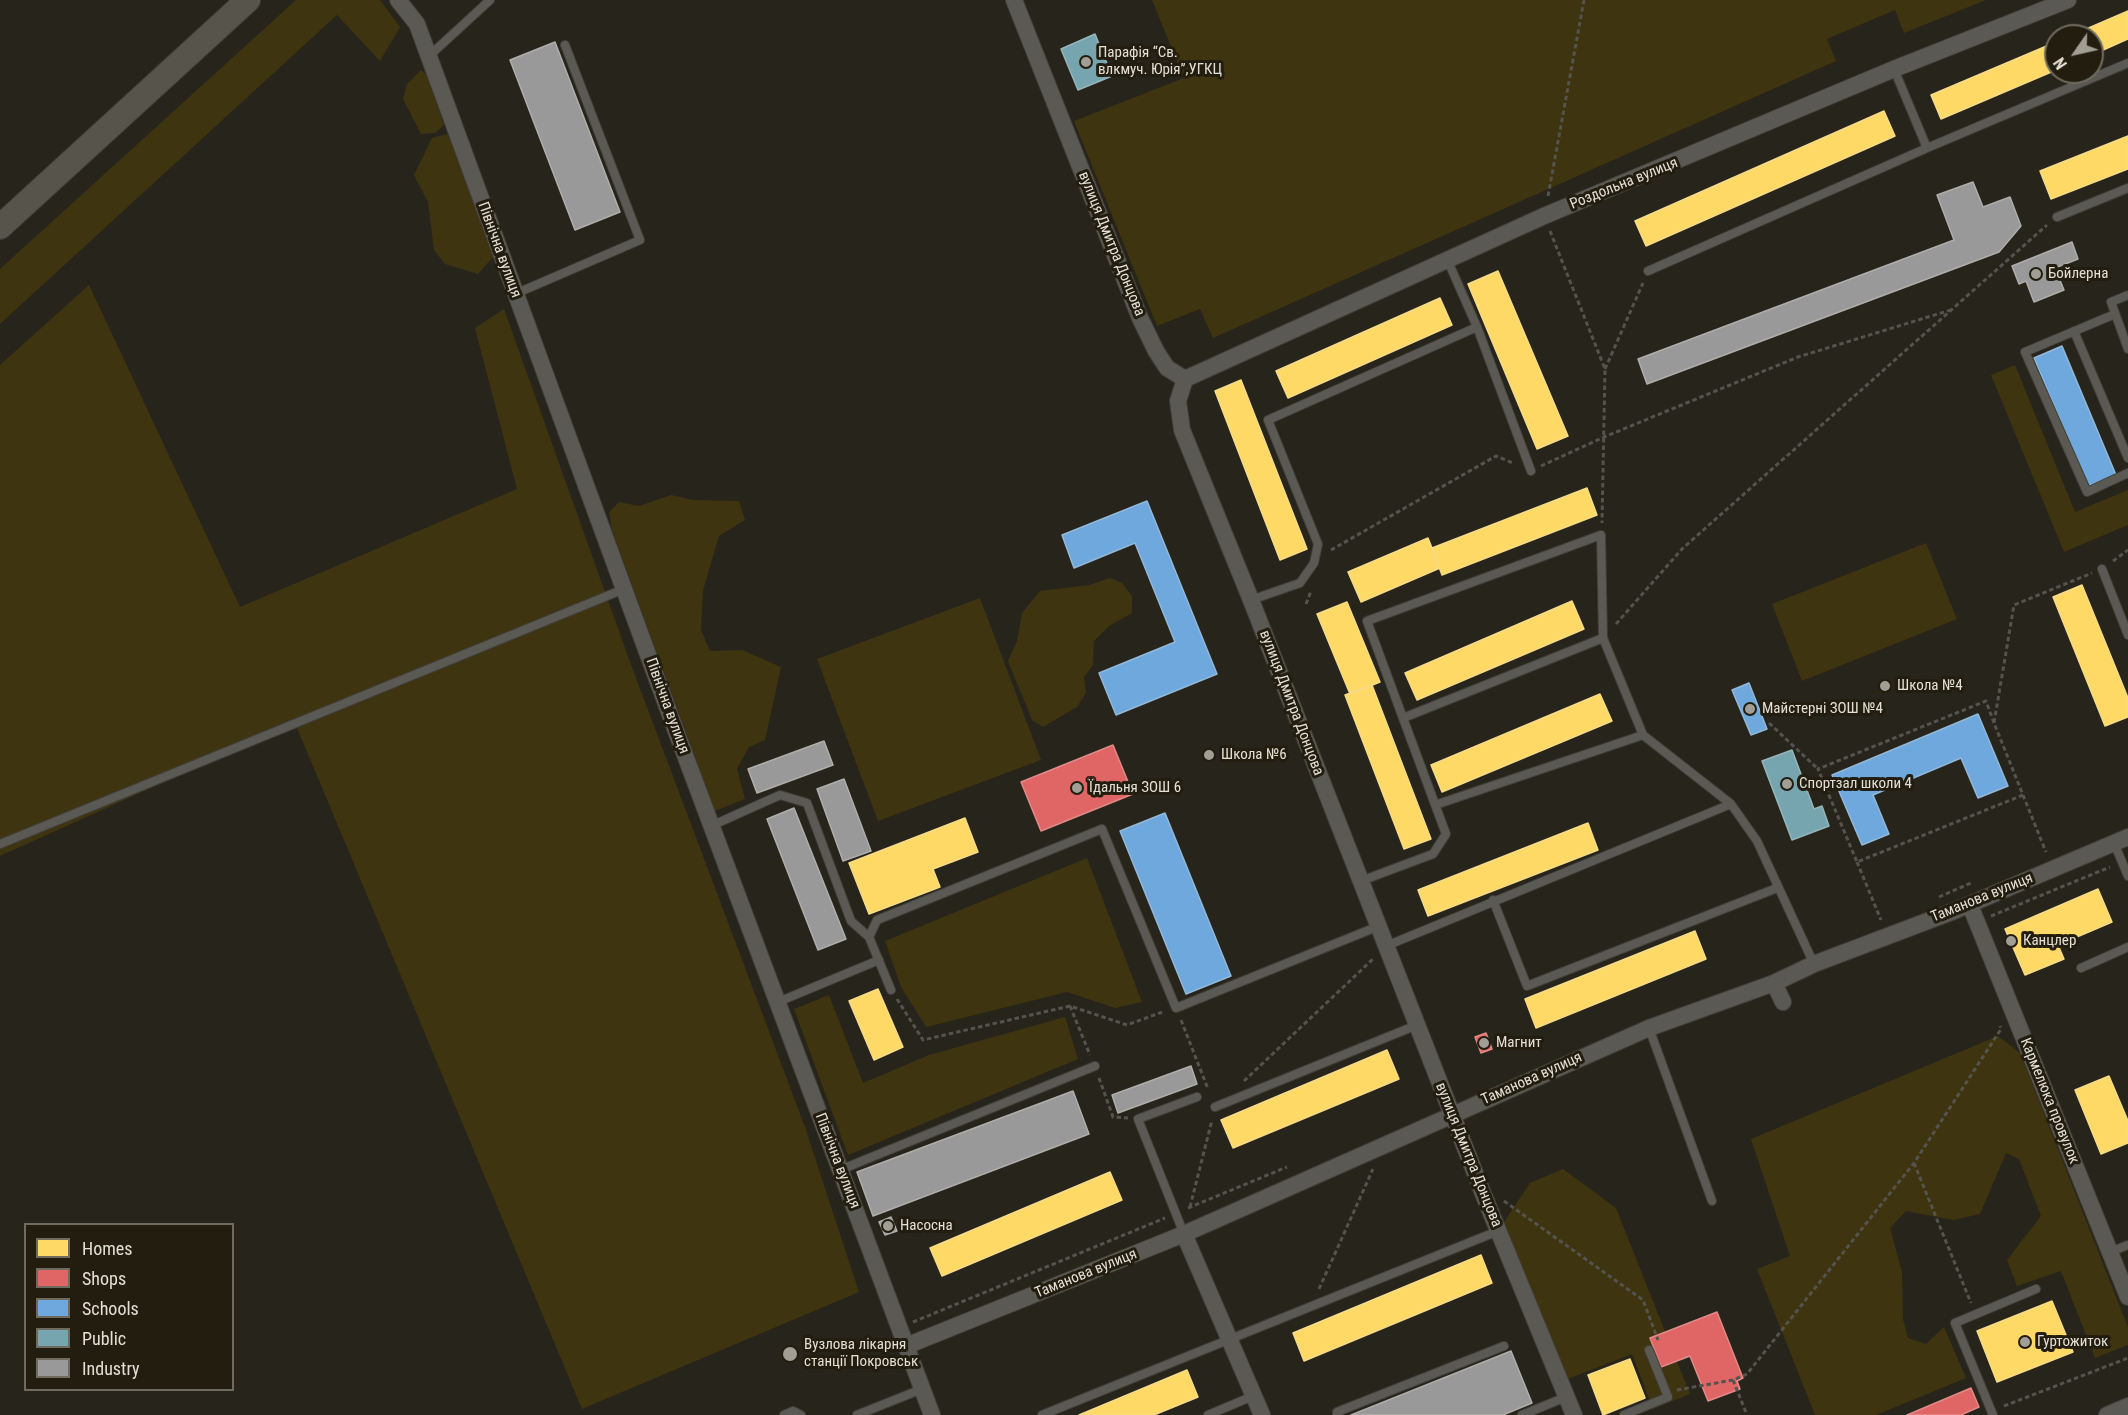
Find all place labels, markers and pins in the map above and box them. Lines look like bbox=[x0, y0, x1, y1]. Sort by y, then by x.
place label: Парафія “Св. влкмуч. Юрія”,УГКЦ bbox=[1098, 44, 1222, 79]
marker: Парафія “Св. влкмуч. Юрія”,УГКЦ bbox=[1079, 55, 1093, 69]
place label: Бойлерна bbox=[2048, 265, 2108, 283]
marker: Бойлерна bbox=[2029, 267, 2043, 281]
place label: Школа №4 bbox=[1897, 677, 1963, 695]
marker: Школа №4 bbox=[1878, 679, 1892, 693]
place label: Майстерні ЗОШ №4 bbox=[1762, 700, 1883, 718]
marker: Майстерні ЗОШ №4 bbox=[1743, 702, 1757, 716]
place label: Школа №6 bbox=[1221, 746, 1287, 764]
marker: Школа №6 bbox=[1202, 748, 1216, 762]
place label: Спортзал школи 4 bbox=[1799, 775, 1912, 793]
marker: Спортзал школи 4 bbox=[1780, 777, 1794, 791]
place label: Їдальня ЗОШ 6 bbox=[1089, 779, 1181, 797]
marker: Їдальня ЗОШ 6 bbox=[1070, 781, 1084, 795]
place label: Канцлер bbox=[2023, 932, 2076, 950]
marker: Канцлер bbox=[2004, 934, 2018, 948]
place label: Магнит bbox=[1496, 1034, 1542, 1052]
marker: Магнит bbox=[1477, 1036, 1491, 1050]
place label: Насосна bbox=[900, 1217, 953, 1235]
marker: Насосна bbox=[881, 1219, 895, 1233]
place label: Гуртожиток bbox=[2037, 1333, 2108, 1351]
marker: Гуртожиток bbox=[2018, 1335, 2032, 1349]
place label: Вузлова лікарня станції Покровськ bbox=[804, 1336, 918, 1371]
marker: Вузлова лікарня станції Покровськ bbox=[781, 1345, 799, 1363]

